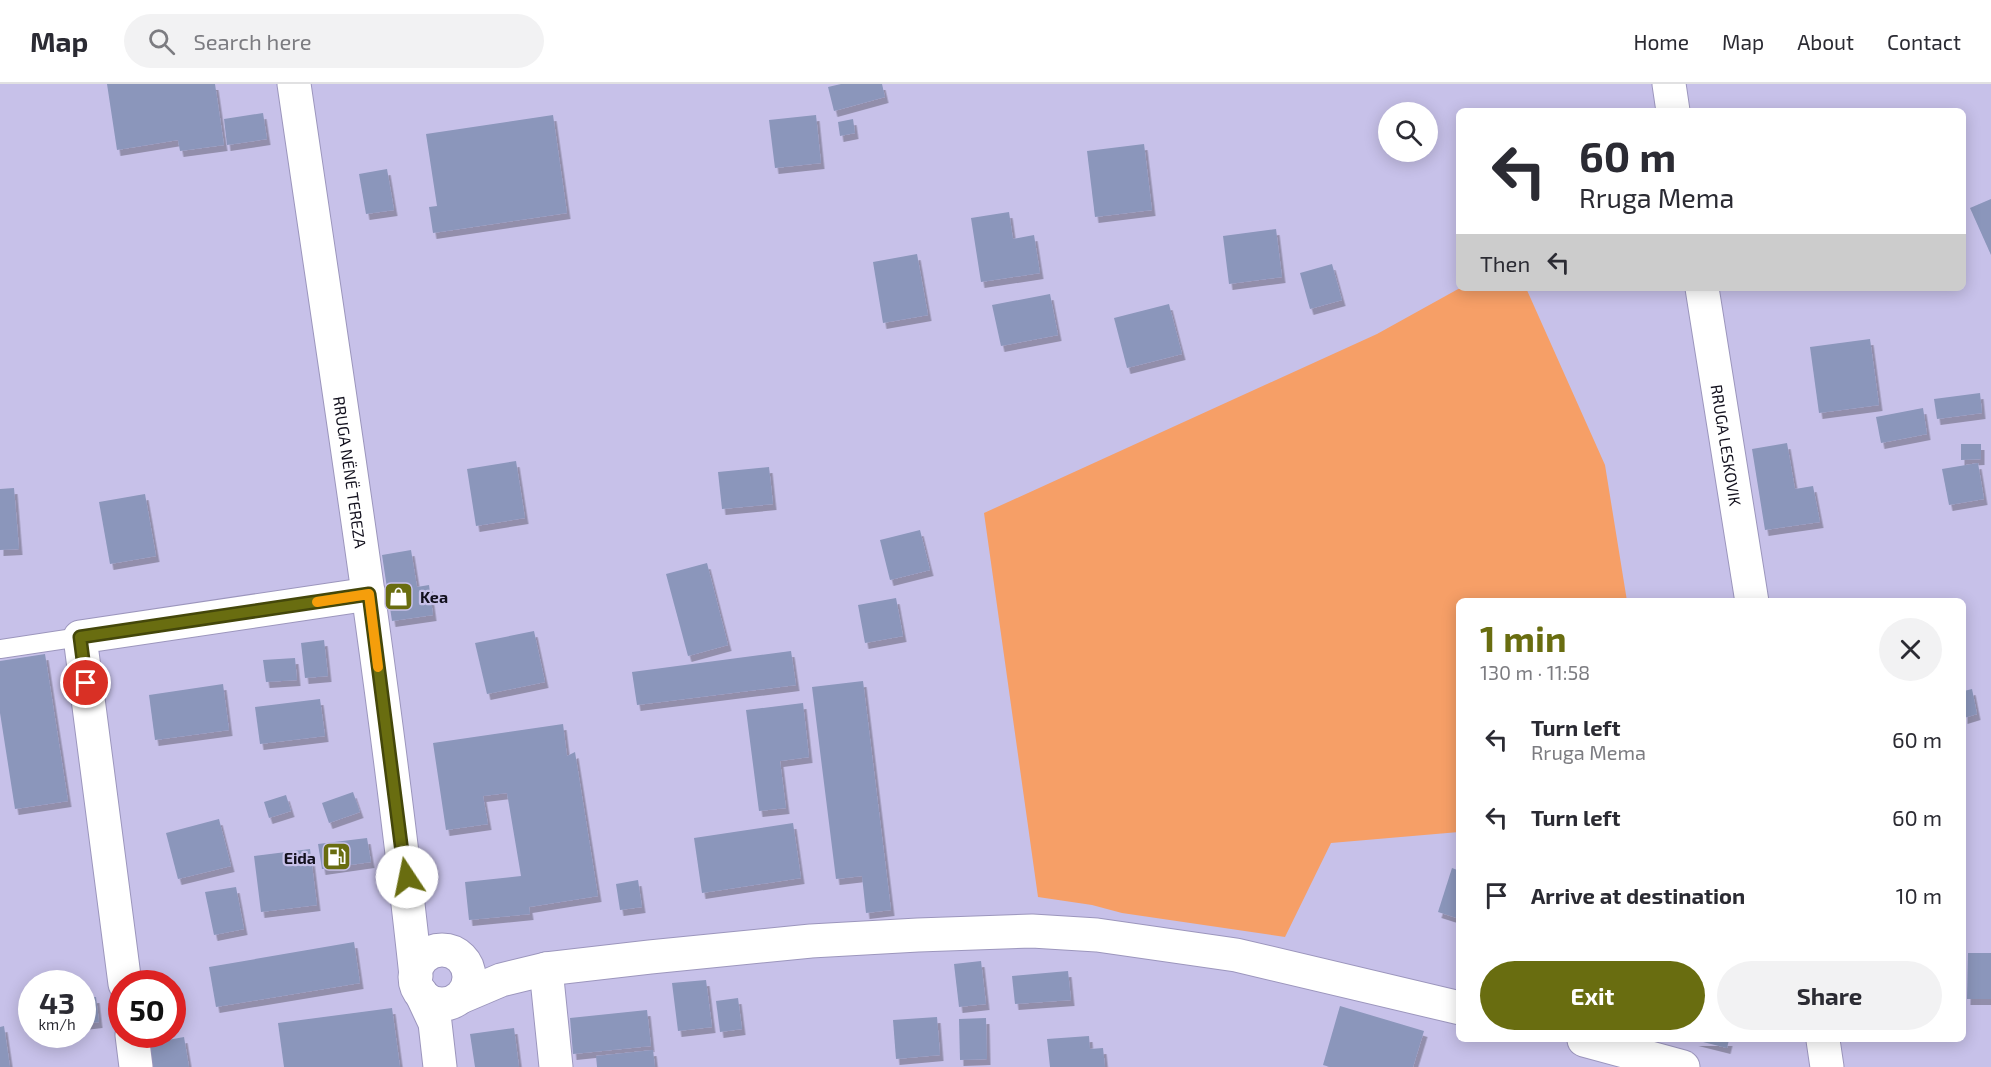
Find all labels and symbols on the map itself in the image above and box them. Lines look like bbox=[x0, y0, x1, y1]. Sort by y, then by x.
street label: RRUGA LESKOVIK bbox=[1708, 383, 1746, 508]
street label: RRUGA NËNË TEREZA bbox=[330, 395, 371, 549]
shop icon: Kea bbox=[383, 580, 415, 612]
place label: Kea bbox=[420, 587, 448, 606]
pin bbox=[60, 657, 111, 708]
fuel station icon: Eida bbox=[321, 841, 353, 873]
position arrow bbox=[375, 845, 439, 909]
place label: Eida bbox=[284, 848, 316, 867]
speed limit sign: 50 bbox=[108, 970, 186, 1048]

